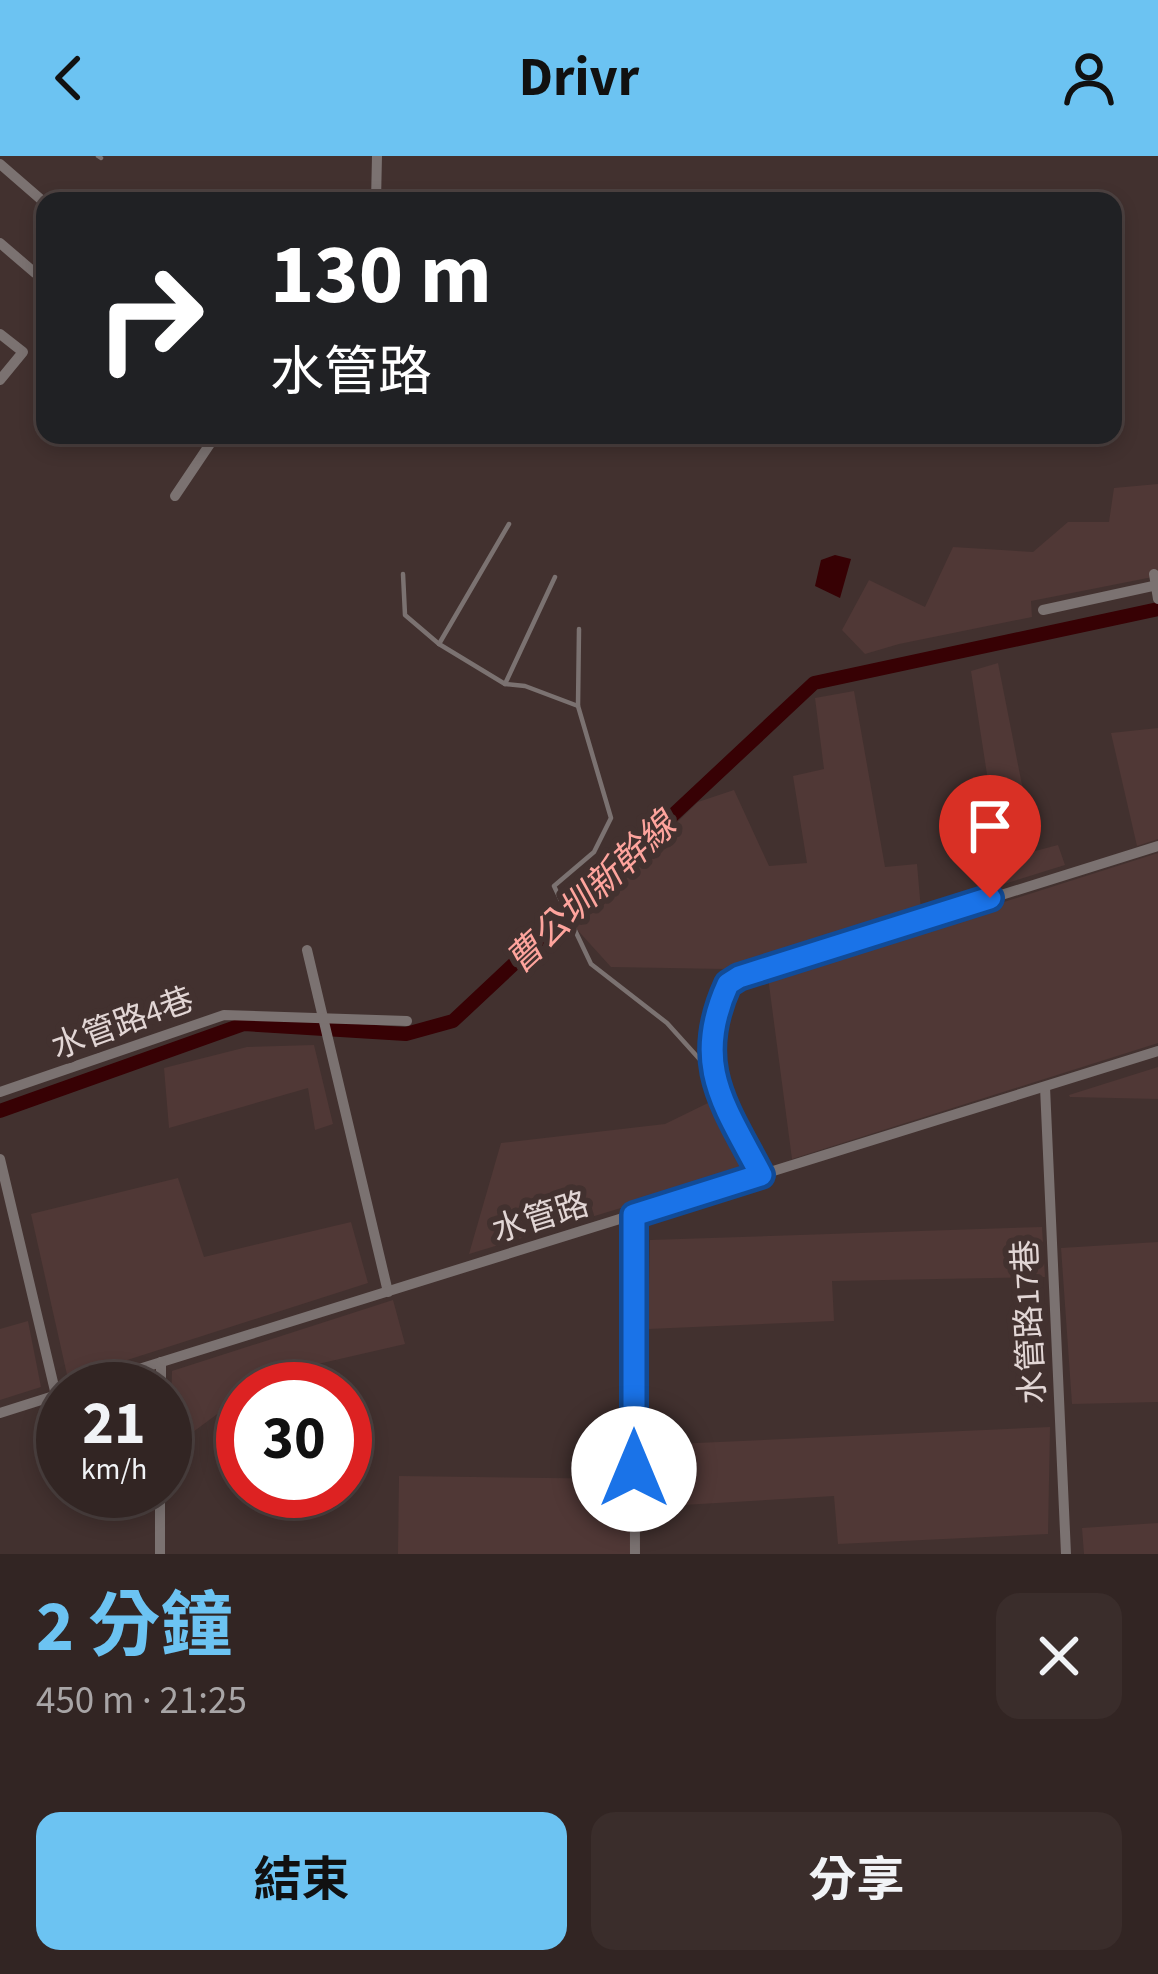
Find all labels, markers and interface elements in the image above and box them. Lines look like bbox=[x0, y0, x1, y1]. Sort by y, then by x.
text: Drivr bbox=[519, 40, 639, 117]
icon: back bbox=[36, 45, 102, 111]
icon: person bbox=[1056, 45, 1122, 111]
text: 130 m bbox=[270, 216, 492, 336]
icon: right bbox=[72, 240, 228, 396]
text: 水管路 bbox=[270, 335, 432, 412]
pin bbox=[939, 775, 1041, 898]
icon: arrive bbox=[957, 793, 1023, 859]
water label: 曹公圳新幹線 bbox=[495, 798, 690, 985]
street label: 水管路4巷 bbox=[45, 976, 200, 1071]
street label: 水管路 bbox=[486, 1180, 595, 1254]
street label: 水管路17巷 bbox=[1002, 1238, 1057, 1405]
speed limit sign: 30 bbox=[216, 1362, 372, 1518]
text: 21 bbox=[82, 1382, 146, 1467]
position arrow bbox=[571, 1406, 697, 1532]
text: km/h bbox=[81, 1448, 147, 1491]
text: 2 分鐘 bbox=[36, 1576, 232, 1679]
button: close bbox=[996, 1593, 1122, 1719]
text: 450 m · 21:25 bbox=[36, 1673, 247, 1729]
button: 結束 bbox=[36, 1812, 567, 1950]
button: 分享 bbox=[591, 1812, 1122, 1950]

